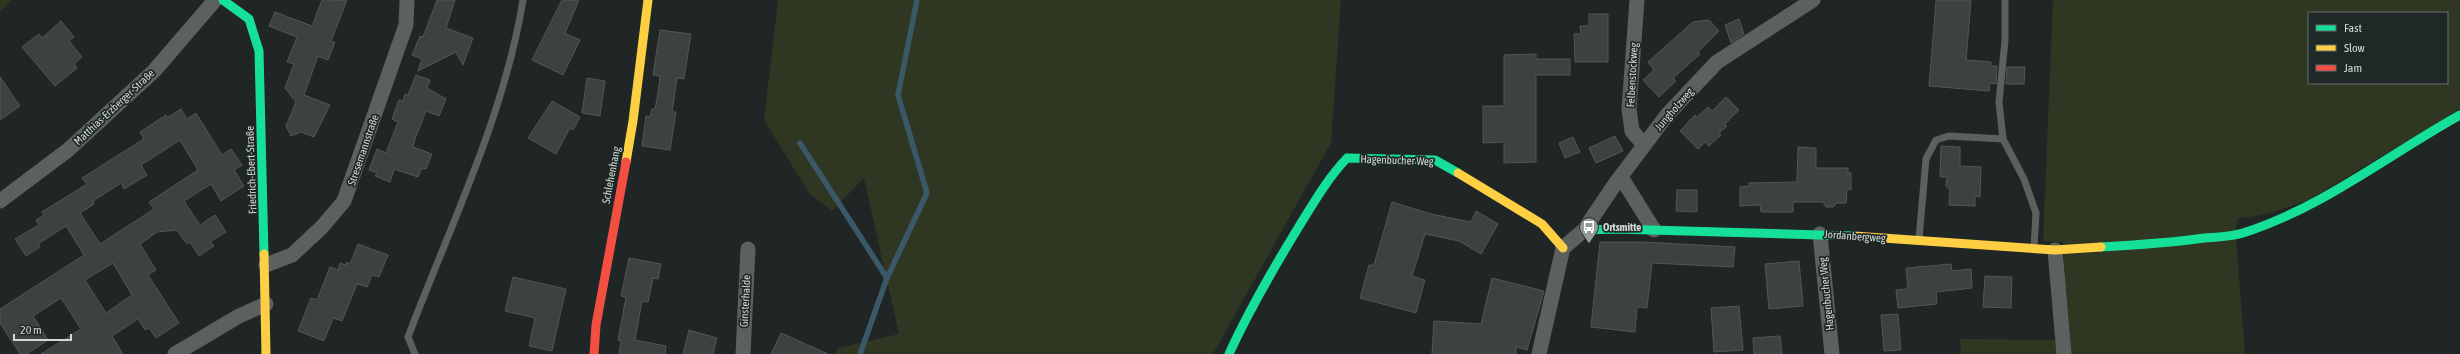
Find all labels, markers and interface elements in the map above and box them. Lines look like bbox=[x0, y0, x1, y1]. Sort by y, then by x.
legend bbox=[2308, 12, 2448, 84]
text: Fast bbox=[2344, 21, 2362, 35]
text: Slow bbox=[2344, 41, 2365, 55]
street label: Felbenstockweg bbox=[1624, 42, 1640, 108]
text: Jam bbox=[2344, 61, 2362, 75]
street label: Matthias-Erzberger-Straße bbox=[71, 67, 157, 147]
street label: Jungholzweg bbox=[1652, 85, 1696, 133]
street label: Stresemannstraße bbox=[345, 113, 381, 187]
street label: Friedrich-Ebert-Straße bbox=[243, 126, 259, 214]
street label: Schlehenhang bbox=[600, 145, 622, 205]
street label: Hagenbucher Weg bbox=[1360, 153, 1434, 167]
bus stop icon: Ortsmitte bbox=[1578, 216, 1600, 244]
place label: Ortsmitte bbox=[1603, 221, 1641, 233]
street label: Jordanbergweg bbox=[1824, 228, 1886, 244]
street label: Hagenbucher Weg bbox=[1816, 257, 1836, 331]
street label: Ginsterhalde bbox=[738, 275, 752, 327]
scale bar bbox=[14, 316, 71, 342]
text: 20 m bbox=[20, 323, 42, 337]

